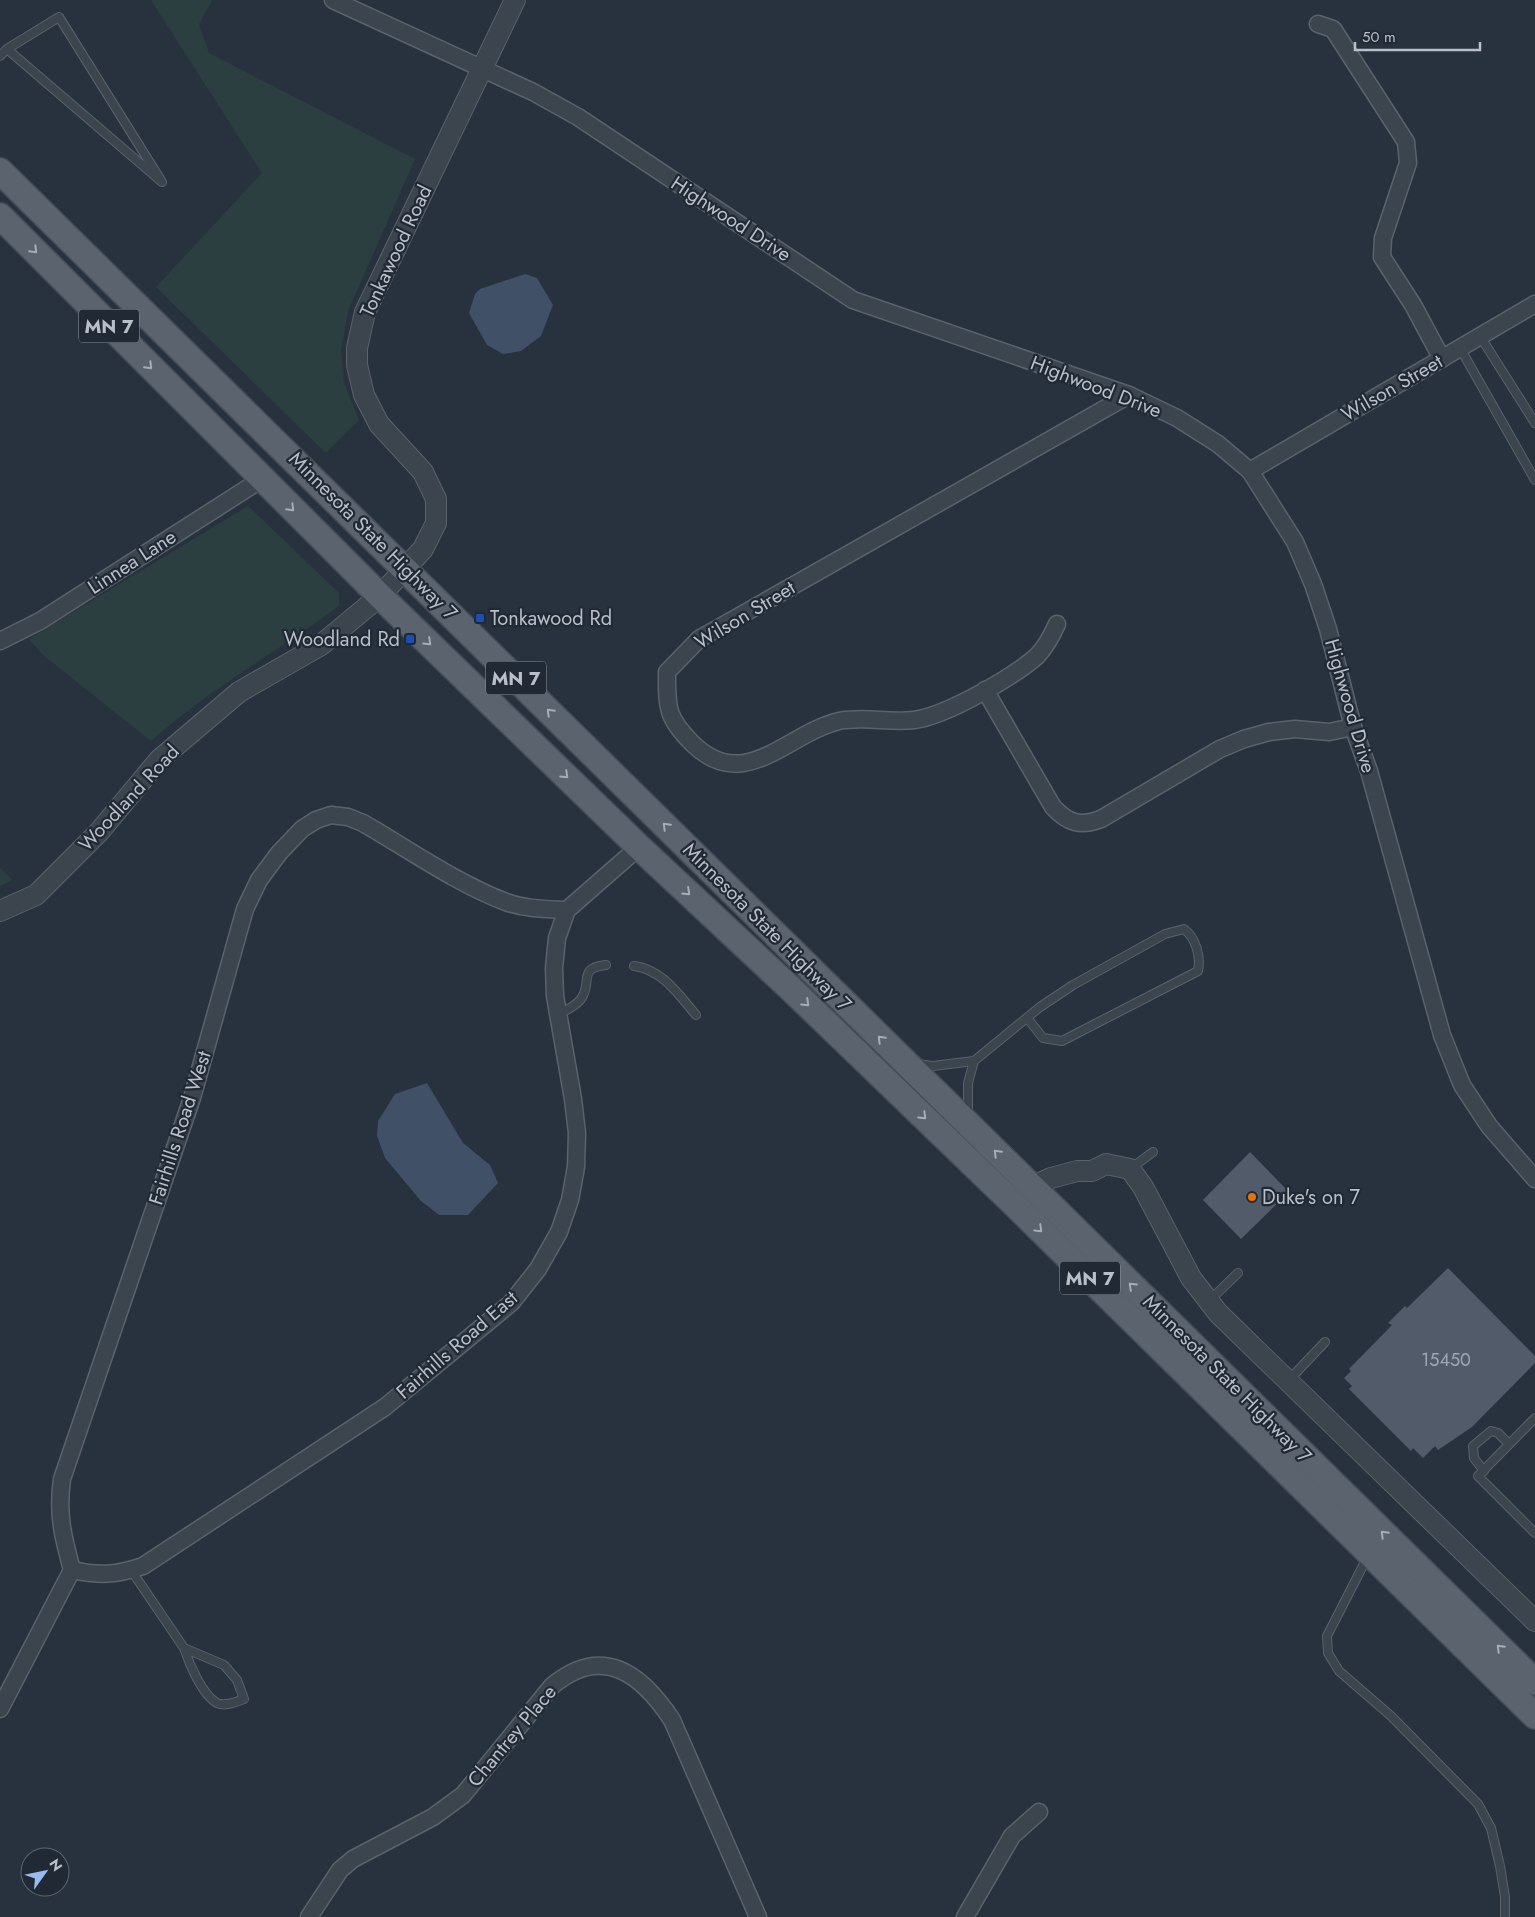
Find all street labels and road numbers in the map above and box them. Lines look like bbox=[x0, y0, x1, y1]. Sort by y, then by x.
street label: Highwood Drive bbox=[665, 169, 797, 269]
street label: Tonkawood Road bbox=[353, 180, 439, 322]
road number: MN 7 bbox=[79, 310, 139, 342]
street label: Wilson Street bbox=[1336, 347, 1448, 429]
street label: Highwood Drive bbox=[1026, 349, 1166, 425]
street label: Minnesota State Highway 7 bbox=[282, 445, 464, 627]
street label: Linnea Lane bbox=[82, 522, 182, 602]
street label: Wilson Street bbox=[689, 573, 801, 656]
street label: Highwood Drive bbox=[1317, 636, 1383, 776]
road number: MN 7 bbox=[486, 661, 546, 694]
street label: Woodland Road bbox=[72, 738, 186, 858]
street label: Minnesota State Highway 7 bbox=[676, 836, 858, 1018]
street label: Fairhills Road West bbox=[141, 1047, 219, 1209]
road number: MN 7 bbox=[1060, 1262, 1120, 1294]
street label: Fairhills Road East bbox=[390, 1284, 524, 1406]
street label: Minnesota State Highway 7 bbox=[1136, 1288, 1318, 1470]
street label: Chantrey Place bbox=[461, 1679, 563, 1793]

